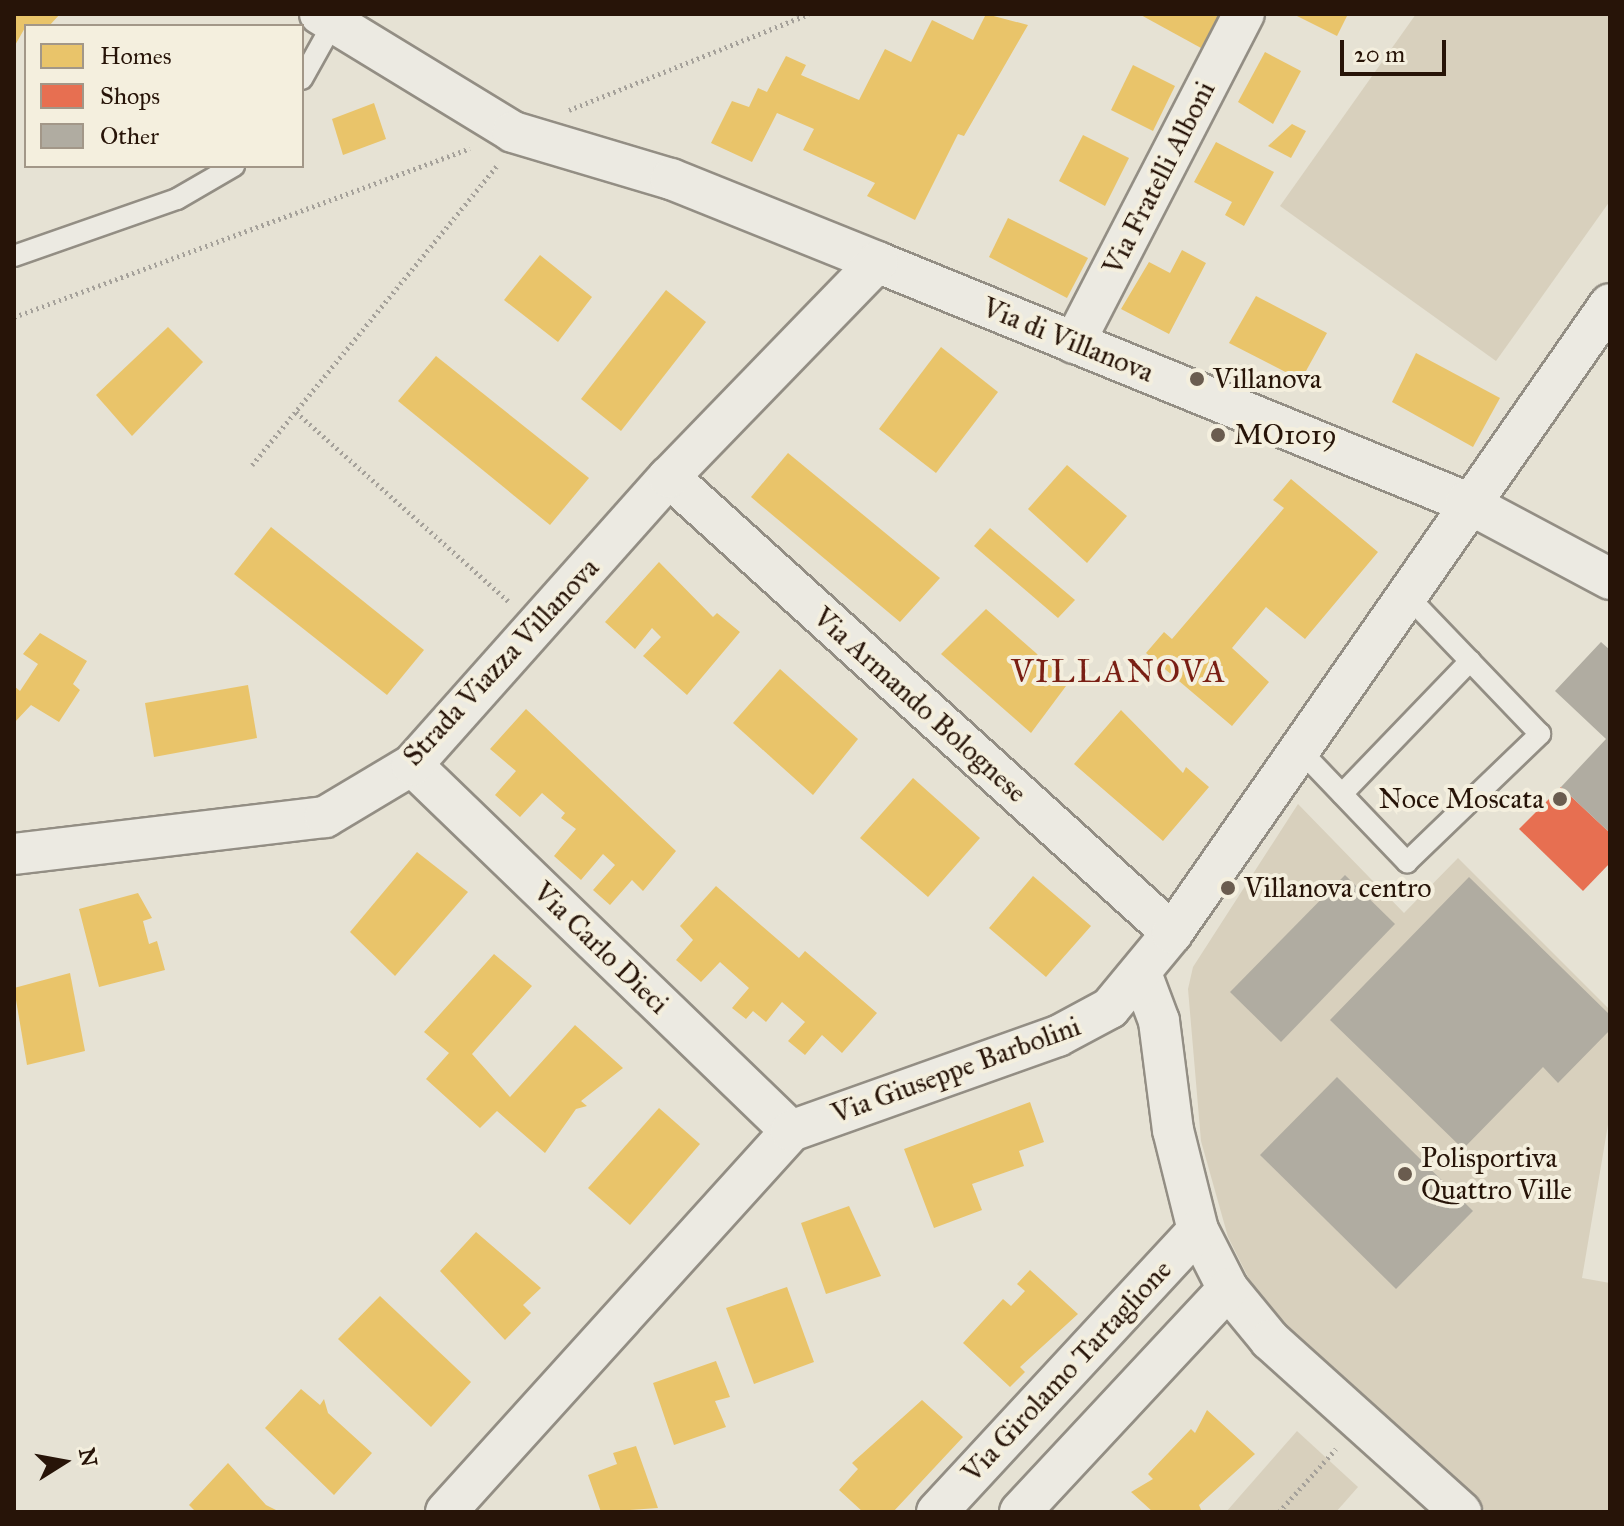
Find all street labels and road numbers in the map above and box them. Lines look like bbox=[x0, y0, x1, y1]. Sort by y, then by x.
street label: Via Fratelli Alboni bbox=[1096, 76, 1222, 280]
street label: Via di Villanova bbox=[978, 290, 1158, 390]
street label: Strada Viazza Villanova bbox=[396, 551, 606, 773]
street label: Via Armando Bolognese bbox=[806, 600, 1034, 810]
street label: Via Carlo Dieci bbox=[526, 875, 676, 1021]
street label: Via Giuseppe Barbolini bbox=[827, 1009, 1085, 1131]
street label: Via Girolamo Tartaglione bbox=[955, 1253, 1179, 1489]

